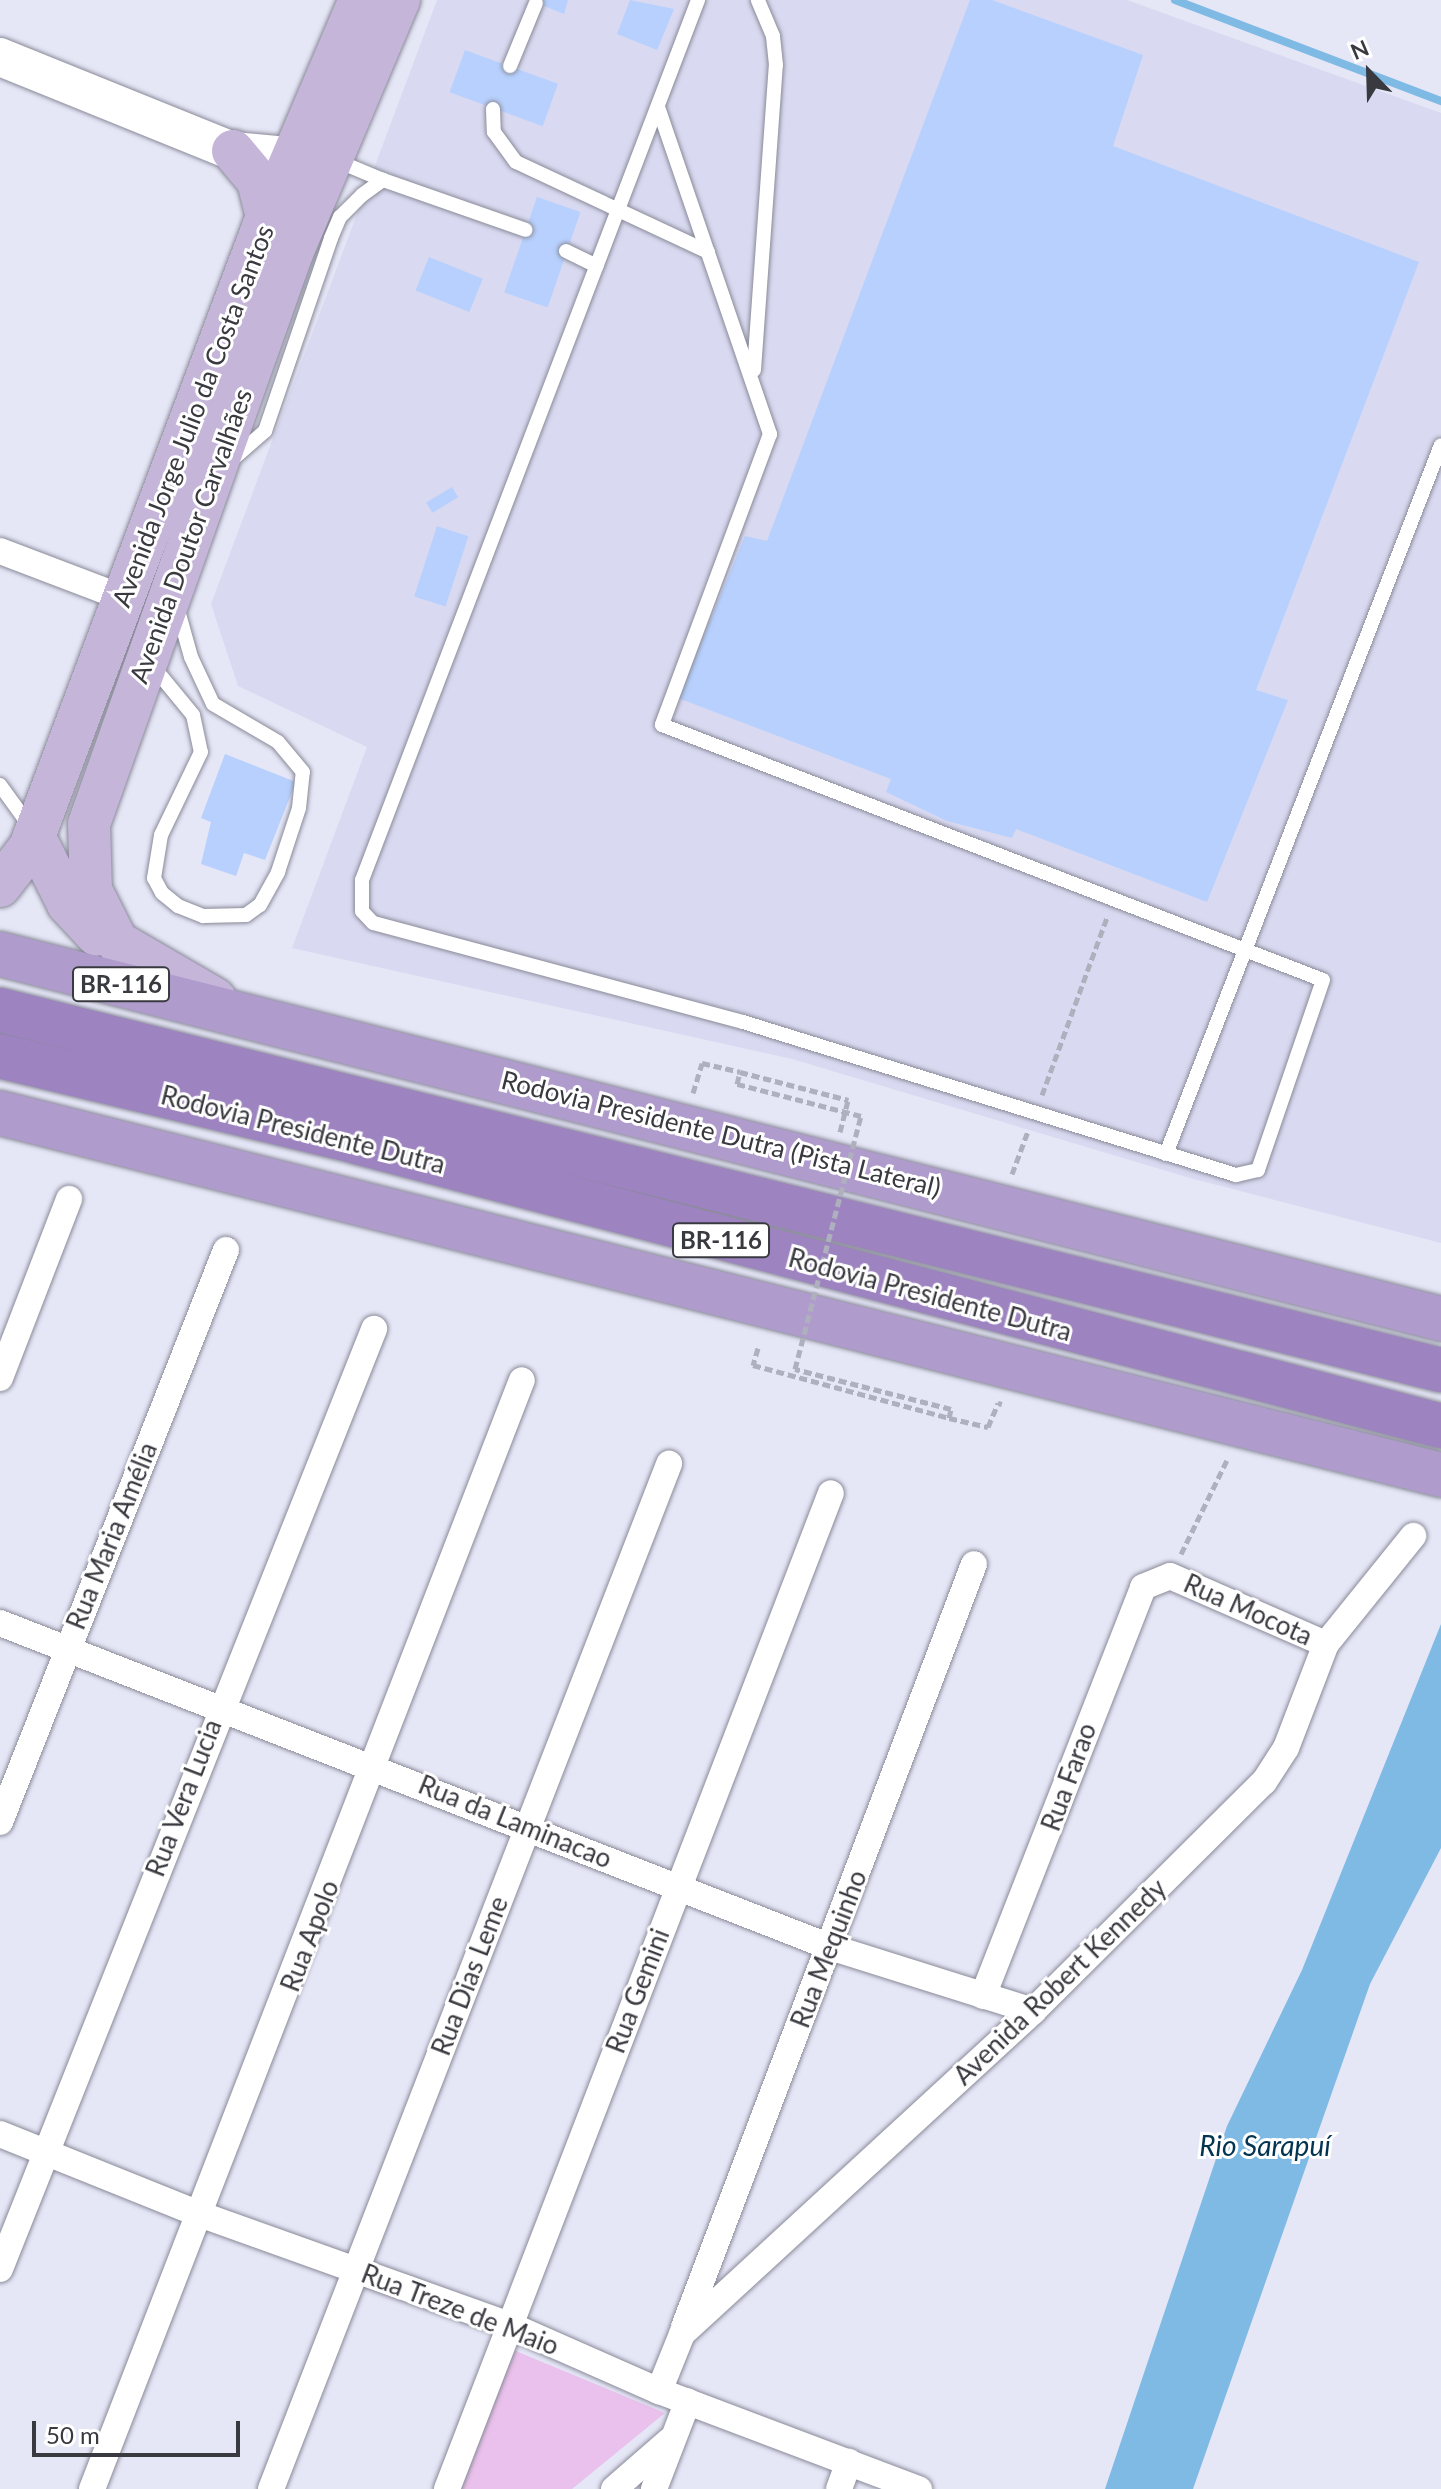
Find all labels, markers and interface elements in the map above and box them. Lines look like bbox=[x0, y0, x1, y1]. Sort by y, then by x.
north arrow bbox=[1329, 32, 1409, 112]
text: N bbox=[1346, 34, 1372, 65]
street label: Avenida Jorge Julio da Costa Santos bbox=[105, 220, 281, 612]
street label: Avenida Doutor Carvalhães bbox=[123, 384, 259, 688]
road number: BR-116 bbox=[71, 964, 171, 1004]
street label: Rodovia Presidente Dutra (Pista Lateral) bbox=[498, 1064, 944, 1204]
street label: Rodovia Presidente Dutra bbox=[158, 1080, 448, 1180]
road number: BR-116 bbox=[671, 1220, 771, 1260]
street label: Rodovia Presidente Dutra bbox=[785, 1242, 1075, 1348]
street label: Rua Maria Amélia bbox=[60, 1438, 164, 1634]
street label: Rua Mocota bbox=[1179, 1568, 1317, 1652]
street label: Rua Vera Lucia bbox=[140, 1715, 228, 1881]
street label: Rua Farao bbox=[1035, 1719, 1103, 1835]
street label: Rua da Laminacao bbox=[414, 1769, 616, 1875]
street label: Rua Mequinho bbox=[785, 1866, 873, 2032]
street label: Avenida Robert Kennedy bbox=[947, 1873, 1173, 2091]
street label: Rua Apolo bbox=[274, 1876, 346, 1996]
street label: Rua Dias Leme bbox=[425, 1892, 515, 2060]
street label: Rua Gemini bbox=[600, 1924, 676, 2058]
water label: Rio Sarapuí bbox=[1199, 2128, 1331, 2162]
street label: Rua Treze de Maio bbox=[357, 2258, 563, 2362]
scale bar bbox=[36, 2405, 244, 2455]
text: 50 m bbox=[46, 2420, 100, 2449]

